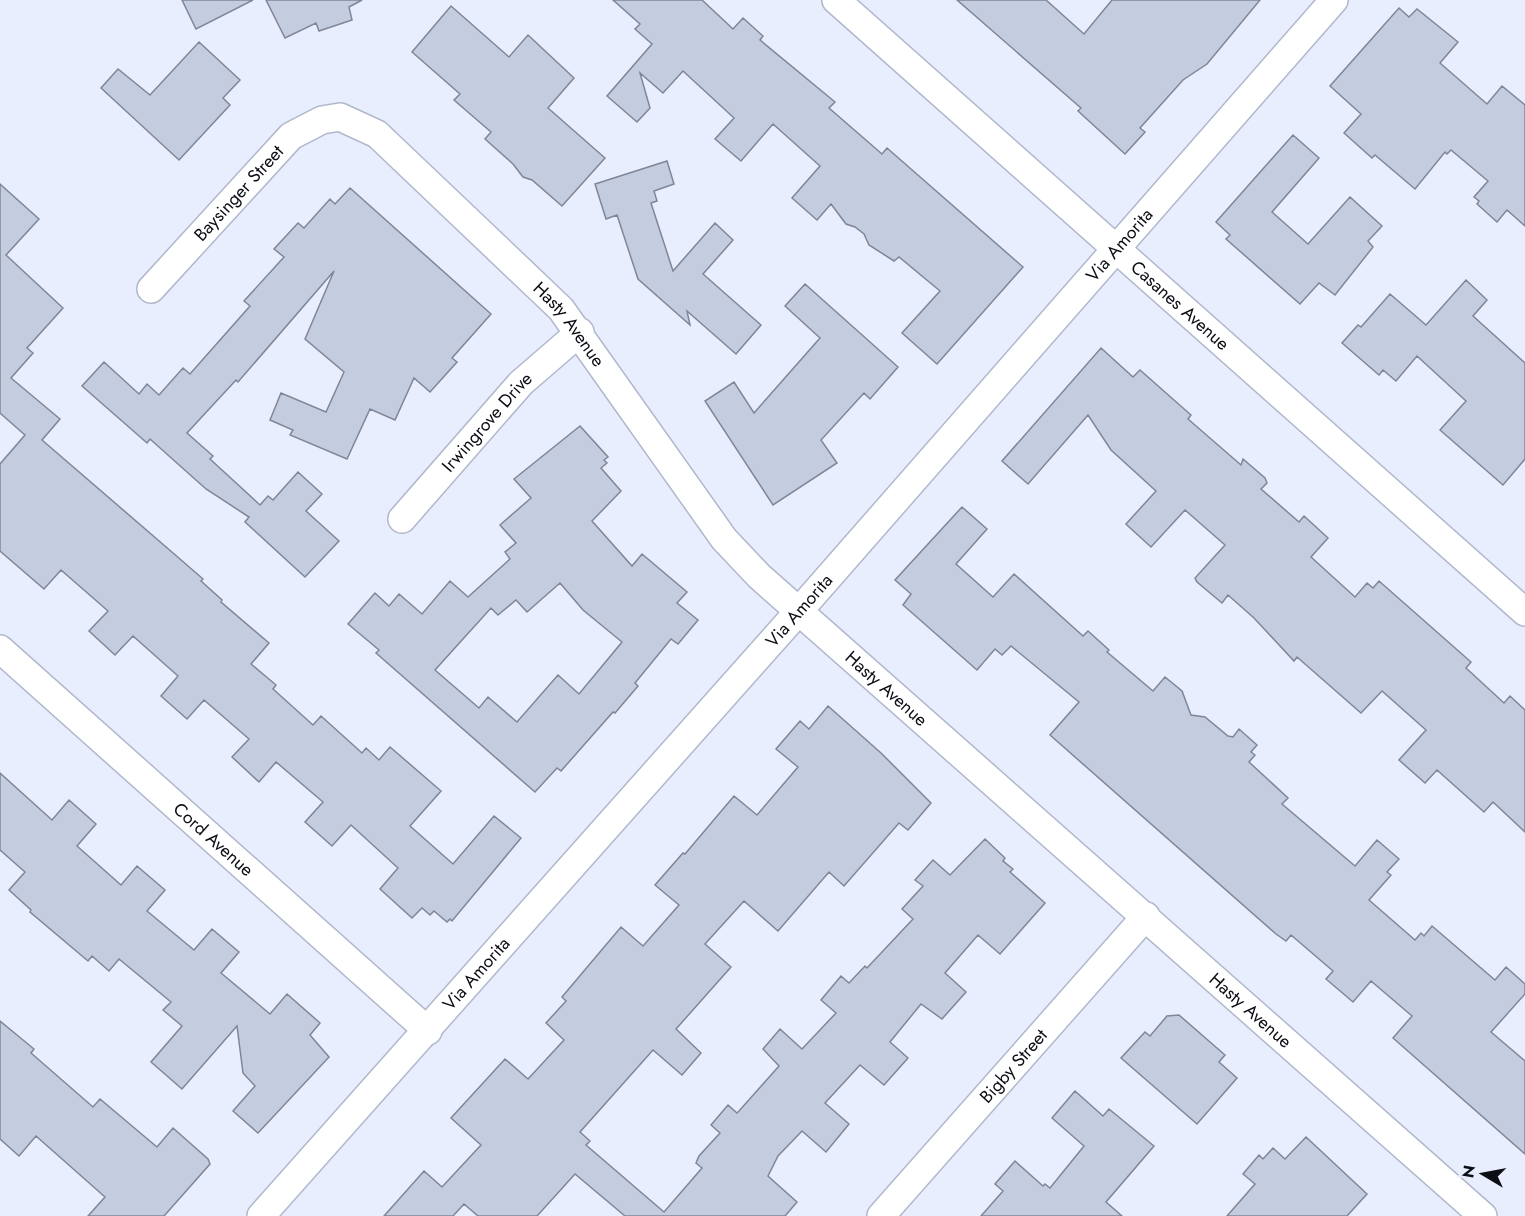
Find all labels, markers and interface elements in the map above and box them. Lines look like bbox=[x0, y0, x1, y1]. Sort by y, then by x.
street label: Baysinger Street bbox=[188, 139, 290, 247]
street label: Via Amorita bbox=[1080, 203, 1159, 288]
street label: Casanes Avenue bbox=[1125, 254, 1235, 357]
street label: Hasty Avenue bbox=[527, 276, 611, 372]
street label: Irwingrove Drive bbox=[436, 366, 538, 478]
street label: Via Amorita bbox=[759, 568, 839, 653]
street label: Hasty Avenue bbox=[839, 645, 933, 732]
street label: Cord Avenue bbox=[167, 796, 259, 882]
street label: Via Amorita bbox=[437, 931, 516, 1016]
street label: Hasty Avenue bbox=[1203, 967, 1298, 1054]
street label: Bigby Street bbox=[973, 1023, 1054, 1109]
north arrow bbox=[1453, 1144, 1513, 1204]
text: N bbox=[1456, 1163, 1481, 1180]

